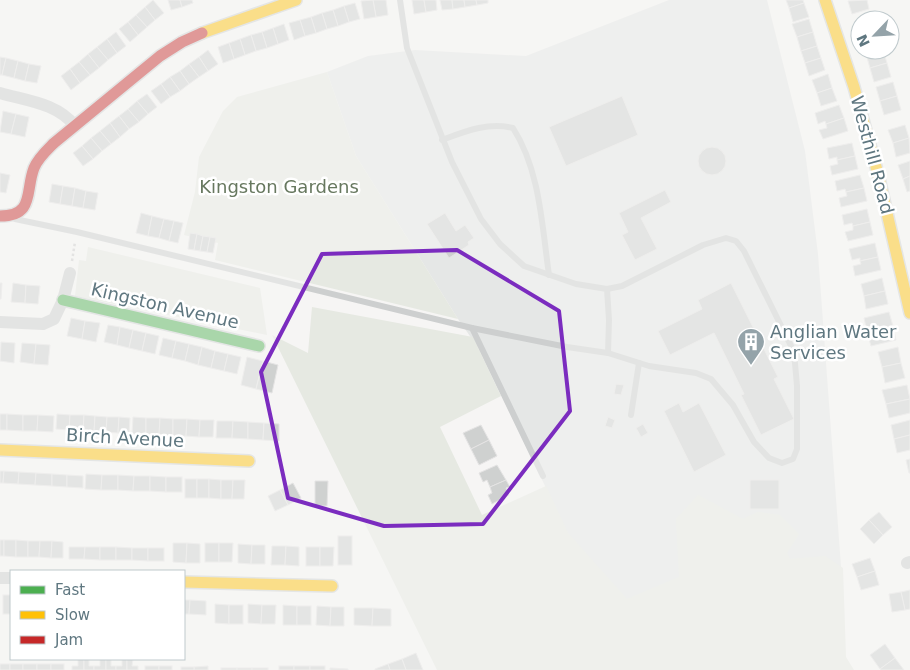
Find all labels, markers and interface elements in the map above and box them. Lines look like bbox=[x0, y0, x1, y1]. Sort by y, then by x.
north arrow bbox=[850, 10, 900, 60]
text: N bbox=[853, 32, 873, 49]
street label: Westhill Road bbox=[847, 93, 898, 216]
park label: Kingston Gardens bbox=[199, 176, 359, 197]
street label: Kingston Avenue bbox=[89, 278, 241, 333]
place label: Anglian Water Services bbox=[770, 321, 897, 363]
building icon: Anglian Water Services bbox=[736, 327, 766, 366]
street label: Birch Avenue bbox=[65, 424, 185, 451]
legend bbox=[10, 570, 185, 660]
text: Fast bbox=[55, 581, 85, 599]
text: Slow bbox=[55, 606, 90, 624]
text: Jam bbox=[54, 631, 83, 649]

